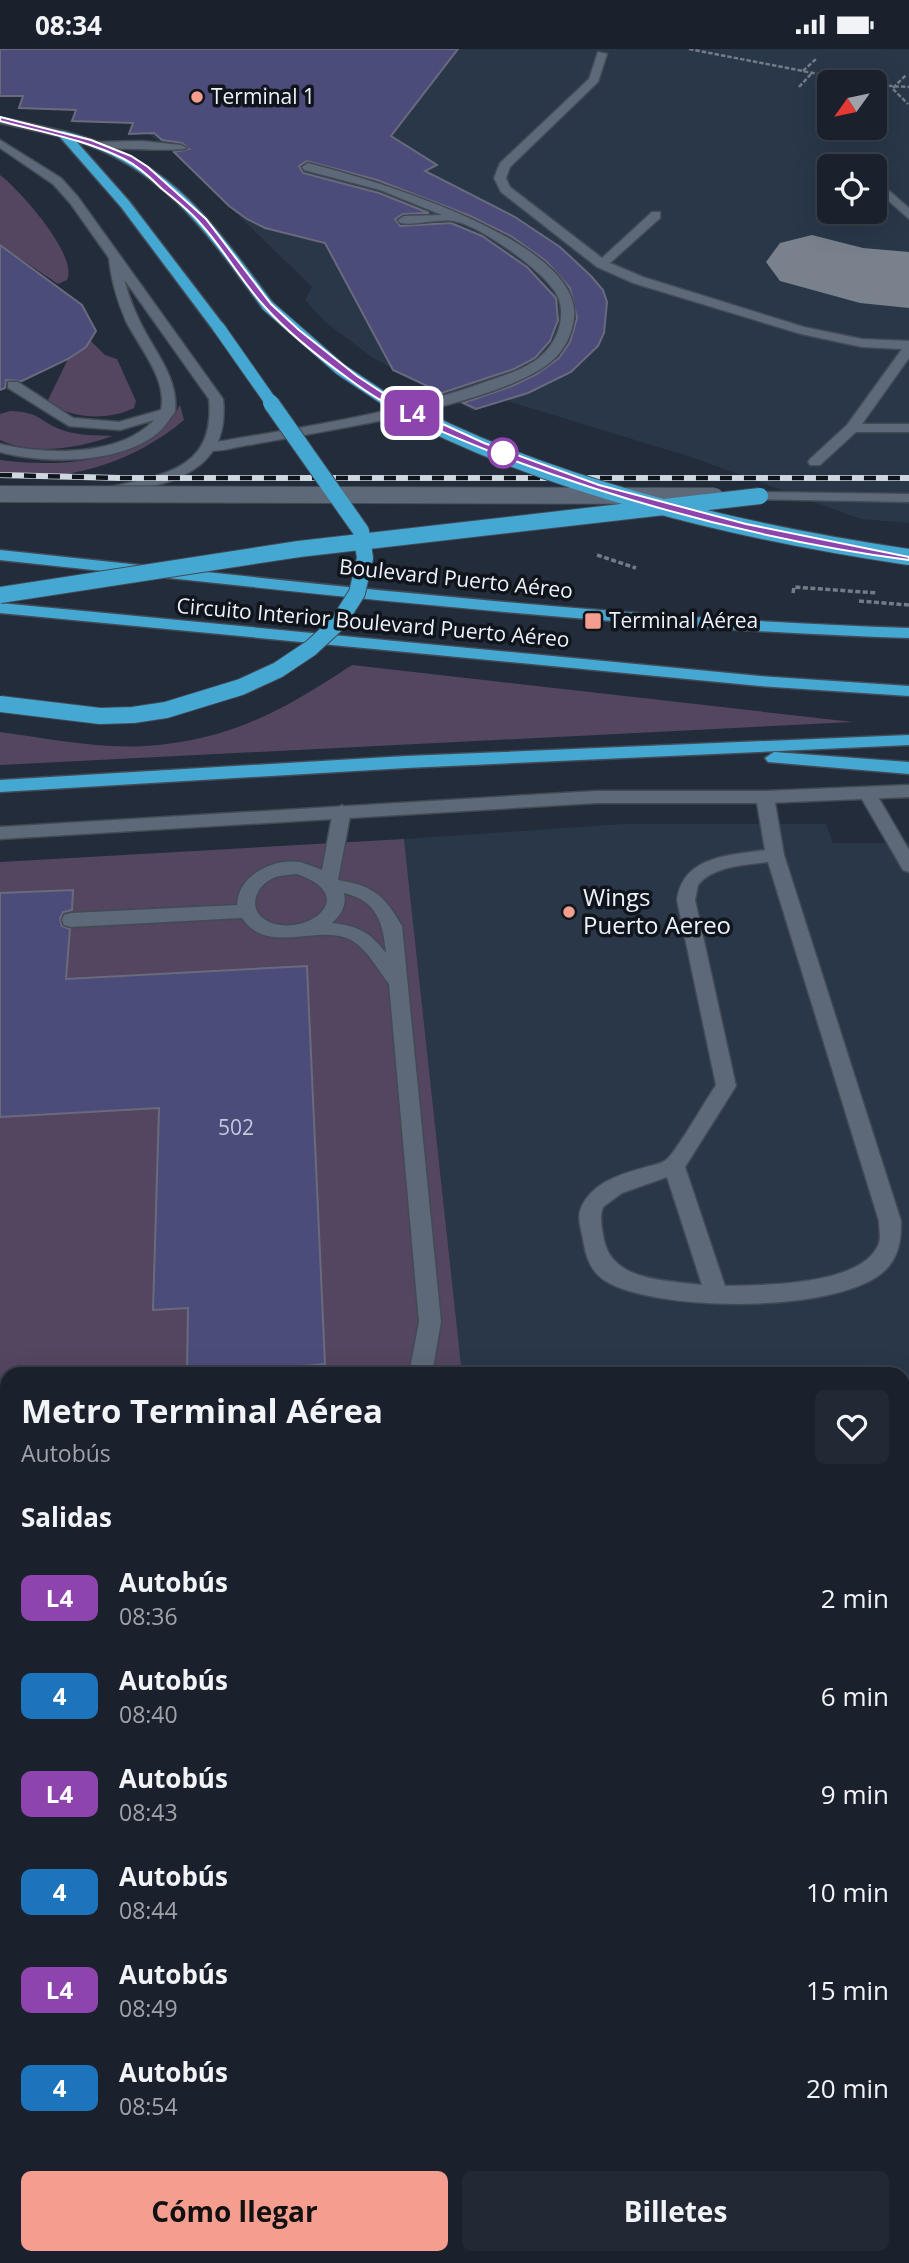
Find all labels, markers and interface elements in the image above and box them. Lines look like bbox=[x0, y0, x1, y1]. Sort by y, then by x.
text: 08:34 bbox=[35, 7, 102, 43]
north arrow bbox=[817, 70, 887, 140]
map controls bbox=[817, 70, 887, 224]
place label: Terminal 1 bbox=[211, 82, 315, 110]
marker: Terminal 1 bbox=[189, 89, 205, 105]
button: locate bbox=[817, 154, 887, 224]
line badge: L4 bbox=[380, 390, 444, 436]
text: L4 bbox=[398, 396, 426, 429]
unlabelled marker bbox=[488, 438, 518, 468]
street label: Boulevard Puerto Aéreo bbox=[338, 552, 574, 604]
street label: Circuito Interior Boulevard Puerto Aéreo bbox=[175, 591, 571, 653]
place label: Terminal Aérea bbox=[609, 606, 758, 634]
marker: Terminal Aérea bbox=[583, 611, 603, 631]
place label: Wings Puerto Aereo bbox=[583, 880, 731, 941]
marker: Wings Puerto Aereo bbox=[561, 904, 577, 920]
house number: 502 bbox=[218, 1113, 254, 1141]
text: Metro Terminal Aérea bbox=[21, 1388, 383, 1433]
button: heart bbox=[815, 1390, 889, 1464]
text: Autobús bbox=[21, 1437, 111, 1469]
text: Salidas bbox=[21, 1499, 112, 1535]
text: Autobús bbox=[119, 1564, 228, 1600]
text: 2 min bbox=[821, 1580, 889, 1616]
text: L4 bbox=[46, 1581, 73, 1614]
text: 08:36 bbox=[119, 1600, 178, 1632]
text: Autobús bbox=[119, 1662, 228, 1698]
text: 6 min bbox=[821, 1678, 889, 1714]
text: 4 bbox=[53, 1679, 66, 1712]
text: 08:40 bbox=[119, 1698, 178, 1730]
text: Autobús bbox=[119, 1760, 228, 1796]
text: 9 min bbox=[821, 1776, 889, 1812]
text: L4 bbox=[46, 1777, 73, 1810]
text: 08:43 bbox=[119, 1796, 178, 1828]
text: Autobús bbox=[119, 1858, 228, 1894]
text: 10 min bbox=[806, 1874, 889, 1910]
text: 4 bbox=[53, 1875, 66, 1908]
text: 08:44 bbox=[119, 1894, 178, 1926]
text: Autobús bbox=[119, 1956, 228, 1992]
text: 15 min bbox=[806, 1972, 889, 2008]
text: L4 bbox=[46, 1973, 73, 2006]
text: 08:49 bbox=[119, 1992, 178, 2024]
text: Autobús bbox=[119, 2054, 228, 2090]
text: 20 min bbox=[806, 2070, 889, 2106]
text: 4 bbox=[53, 2071, 66, 2104]
text: 08:54 bbox=[119, 2090, 178, 2122]
button: Cómo llegar bbox=[21, 2171, 448, 2251]
button: Billetes bbox=[462, 2171, 889, 2251]

